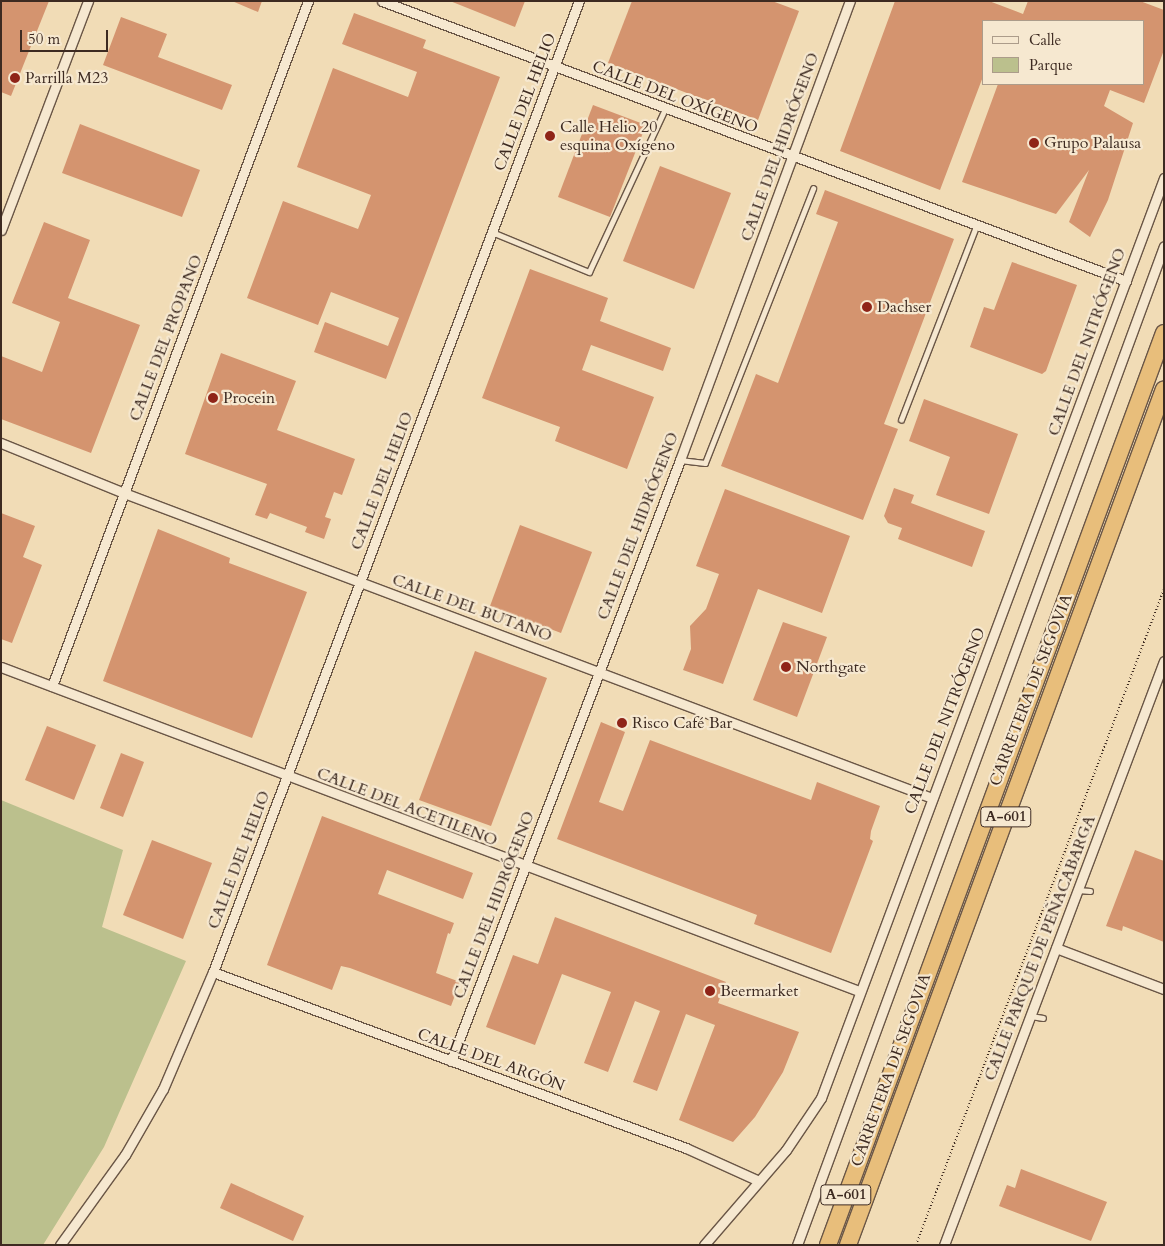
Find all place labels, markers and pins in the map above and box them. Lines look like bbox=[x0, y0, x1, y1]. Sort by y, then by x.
place label: Parrilla M23 bbox=[25, 68, 108, 88]
marker: Parrilla M23 bbox=[9, 72, 21, 84]
place label: Calle Helio 20 esquina Oxígeno bbox=[560, 117, 675, 155]
marker: Calle Helio 20 esquina Oxígeno bbox=[544, 130, 556, 142]
place label: Grupo Palausa bbox=[1044, 133, 1141, 153]
marker: Grupo Palausa bbox=[1028, 137, 1040, 149]
place label: Dachser bbox=[877, 297, 931, 317]
marker: Dachser bbox=[861, 301, 873, 313]
place label: Procein bbox=[223, 388, 275, 408]
marker: Procein bbox=[207, 392, 219, 404]
place label: Northgate bbox=[796, 657, 866, 677]
marker: Northgate bbox=[780, 661, 792, 673]
place label: Risco Café Bar bbox=[632, 713, 732, 733]
marker: Risco Café Bar bbox=[616, 717, 628, 729]
place label: Beermarket bbox=[720, 981, 798, 1001]
marker: Beermarket bbox=[704, 985, 716, 997]

